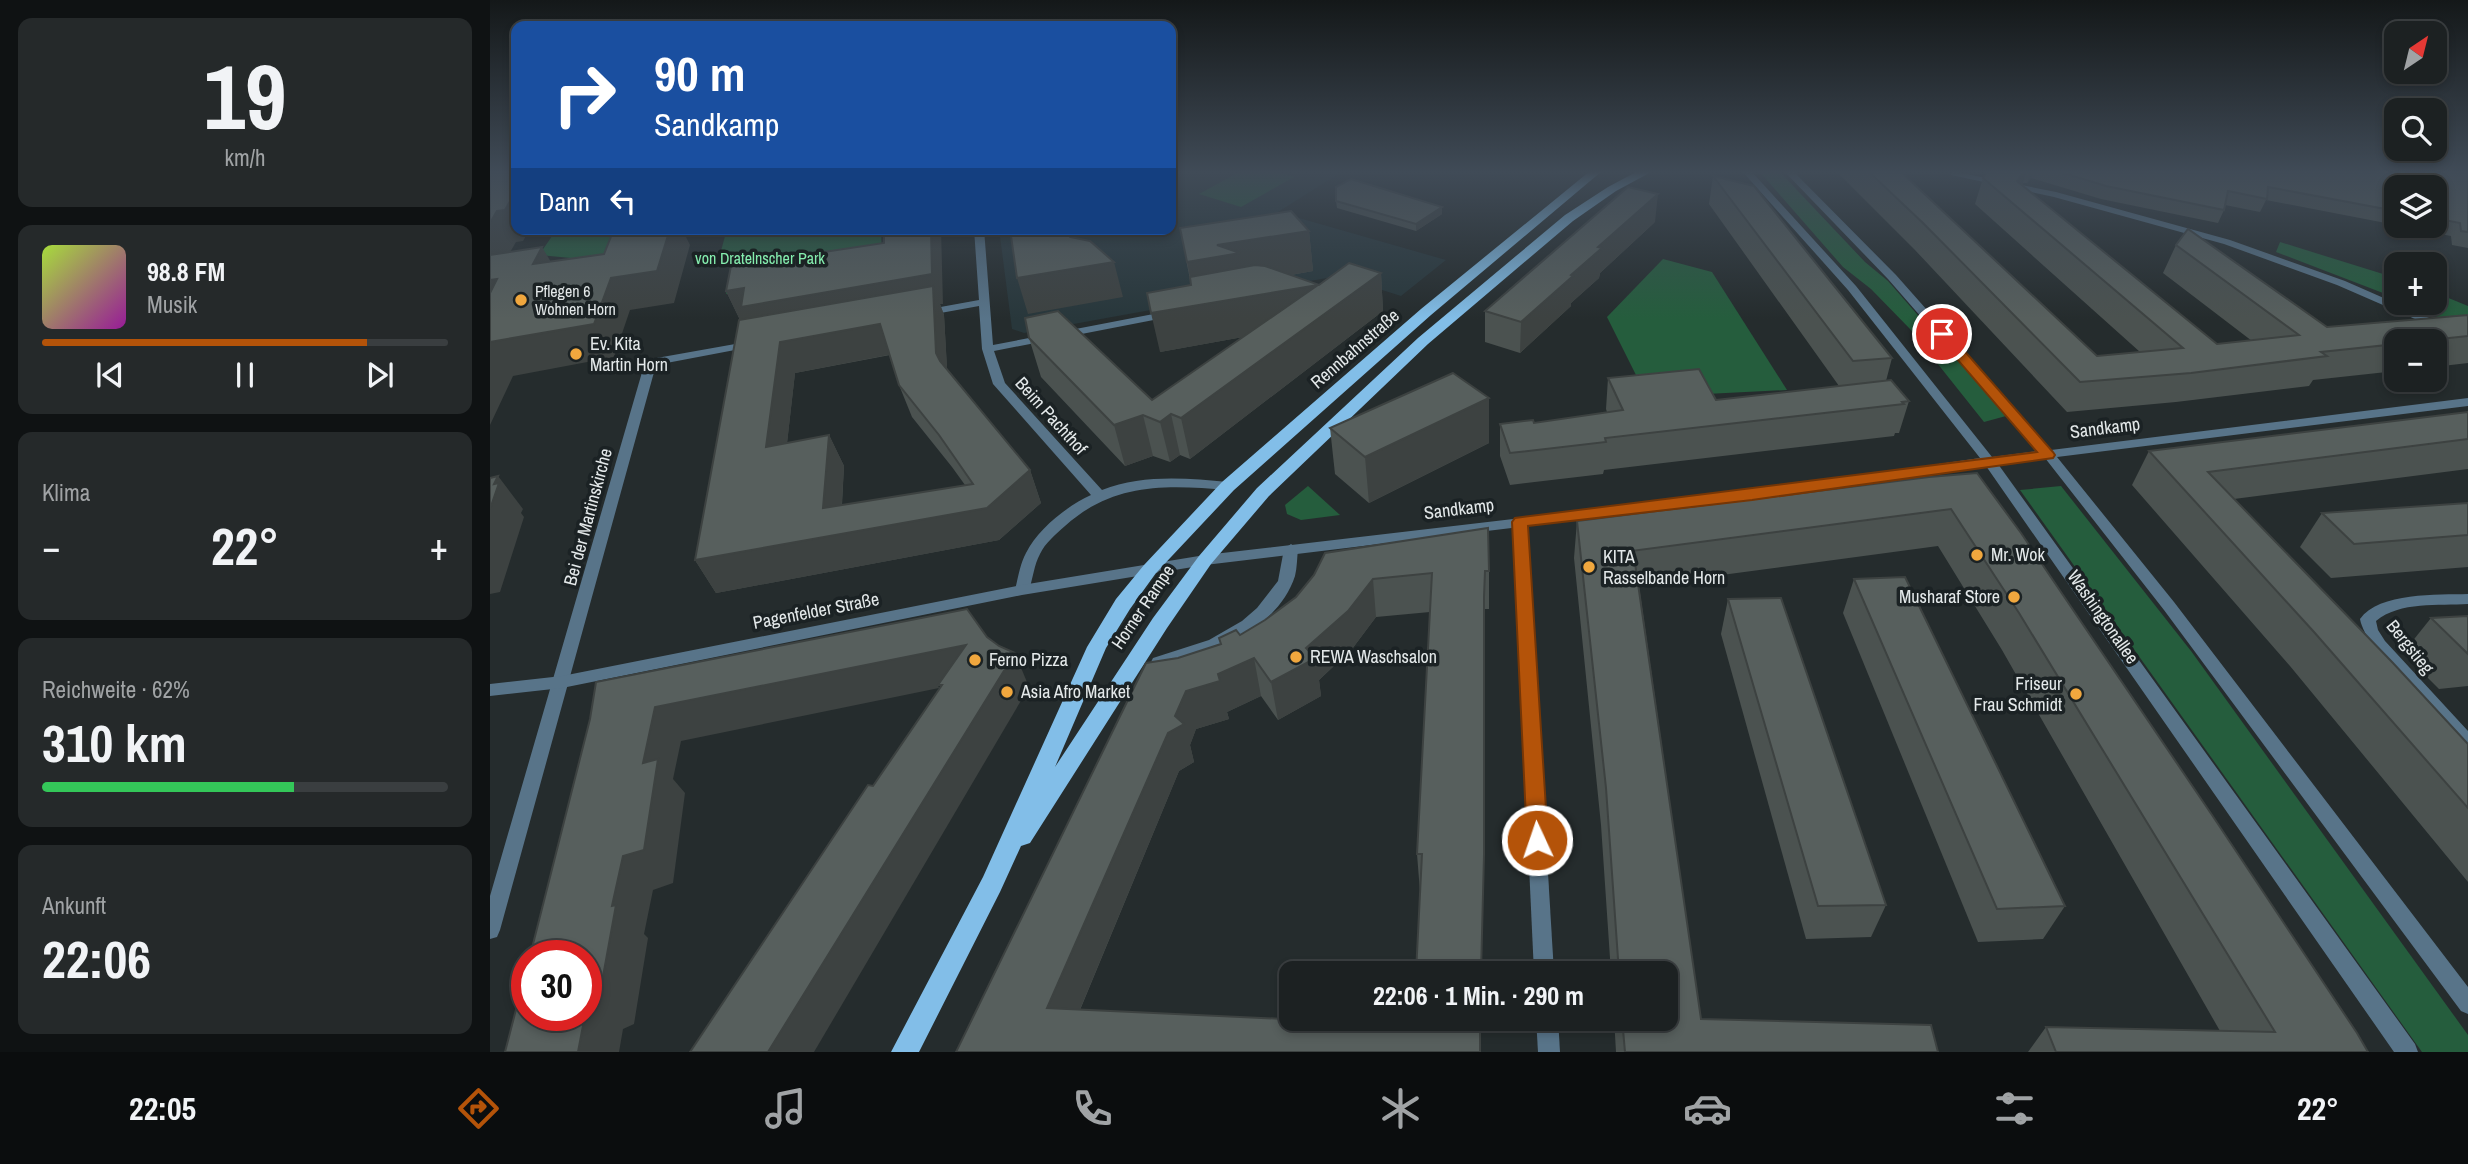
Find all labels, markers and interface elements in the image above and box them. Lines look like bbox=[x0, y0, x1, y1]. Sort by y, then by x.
north arrow bbox=[2384, 21, 2446, 84]
map controls bbox=[2384, 21, 2447, 392]
text: 19 bbox=[204, 35, 287, 157]
text: 90 m bbox=[654, 40, 746, 106]
icon: right bbox=[539, 49, 630, 140]
button: search bbox=[2384, 98, 2447, 161]
text: Sandkamp bbox=[654, 103, 779, 146]
text: km/h bbox=[225, 142, 265, 173]
button: layers bbox=[2384, 175, 2447, 238]
icon: left bbox=[604, 182, 642, 220]
text: Dann bbox=[539, 184, 590, 219]
park label: von Dratelnscher Park bbox=[695, 247, 825, 269]
button: + bbox=[2384, 252, 2447, 315]
text: 98.8 FM bbox=[147, 254, 225, 289]
place label: Pflegen 6 Wohnen Horn bbox=[535, 280, 616, 320]
text: Musik bbox=[147, 289, 197, 320]
marker: Pflegen 6 Wohnen Horn bbox=[513, 292, 529, 308]
street label: Rennbahnstraße bbox=[1305, 303, 1404, 394]
pin bbox=[1912, 304, 1972, 364]
icon: arrive bbox=[1923, 315, 1961, 353]
button: − bbox=[2384, 329, 2447, 392]
place label: Ev. Kita Martin Horn bbox=[590, 331, 668, 377]
marker: Ev. Kita Martin Horn bbox=[568, 346, 584, 362]
icon: previous bbox=[91, 356, 129, 394]
icon: pause bbox=[226, 356, 264, 394]
icon: next bbox=[361, 356, 399, 394]
street label: Beim Pachthof bbox=[1010, 371, 1094, 461]
street label: Sandkamp bbox=[2068, 411, 2141, 444]
street label: Bei der Martinskirche bbox=[557, 445, 618, 588]
text: Klima bbox=[42, 477, 90, 508]
street label: Sandkamp bbox=[1422, 492, 1495, 525]
text: 22° bbox=[211, 511, 279, 581]
text: − bbox=[42, 521, 60, 572]
text: + bbox=[430, 521, 448, 572]
place label: Mr. Wok bbox=[1991, 542, 2045, 567]
place label: KITA Rasselbande Horn bbox=[1603, 544, 1725, 590]
marker: Mr. Wok bbox=[1969, 547, 1985, 563]
marker: KITA Rasselbande Horn bbox=[1581, 559, 1597, 575]
street label: Horner Rampe bbox=[1105, 560, 1180, 654]
street label: Washingtonallee bbox=[2062, 565, 2145, 669]
place label: Musharaf Store bbox=[1899, 584, 2000, 609]
street label: Pagenfelder Straße bbox=[751, 586, 881, 635]
marker: Musharaf Store bbox=[2006, 589, 2022, 605]
street label: Bergstieg bbox=[2381, 614, 2440, 680]
place label: REWA Waschsalon bbox=[1310, 644, 1437, 669]
place label: Ferno Pizza bbox=[989, 647, 1068, 672]
marker: REWA Waschsalon bbox=[1288, 649, 1304, 665]
marker: Ferno Pizza bbox=[967, 652, 983, 668]
place label: Friseur Frau Schmidt bbox=[1973, 671, 2062, 717]
text: Reichweite · 62% bbox=[42, 674, 190, 705]
place label: Asia Afro Market bbox=[1020, 679, 1130, 704]
marker: Asia Afro Market bbox=[999, 684, 1015, 700]
marker: Friseur Frau Schmidt bbox=[2068, 686, 2084, 702]
text: 310 km bbox=[42, 708, 187, 778]
position arrow bbox=[1500, 803, 1574, 877]
text: Ankunft bbox=[42, 890, 106, 921]
text: 22:06 bbox=[42, 924, 151, 994]
speed limit sign: 30 bbox=[511, 940, 602, 1031]
text: 22:06 · 1 Min. · 290 m bbox=[1373, 978, 1584, 1013]
icon: directions bbox=[454, 1084, 503, 1133]
icon: music bbox=[761, 1084, 810, 1133]
icon: phone bbox=[1068, 1084, 1117, 1133]
icon: climate bbox=[1376, 1084, 1425, 1133]
icon: car bbox=[1683, 1084, 1732, 1133]
icon: filters bbox=[1990, 1084, 2039, 1133]
text: 22:05 bbox=[129, 1087, 196, 1130]
text: 22° bbox=[2297, 1087, 2339, 1130]

